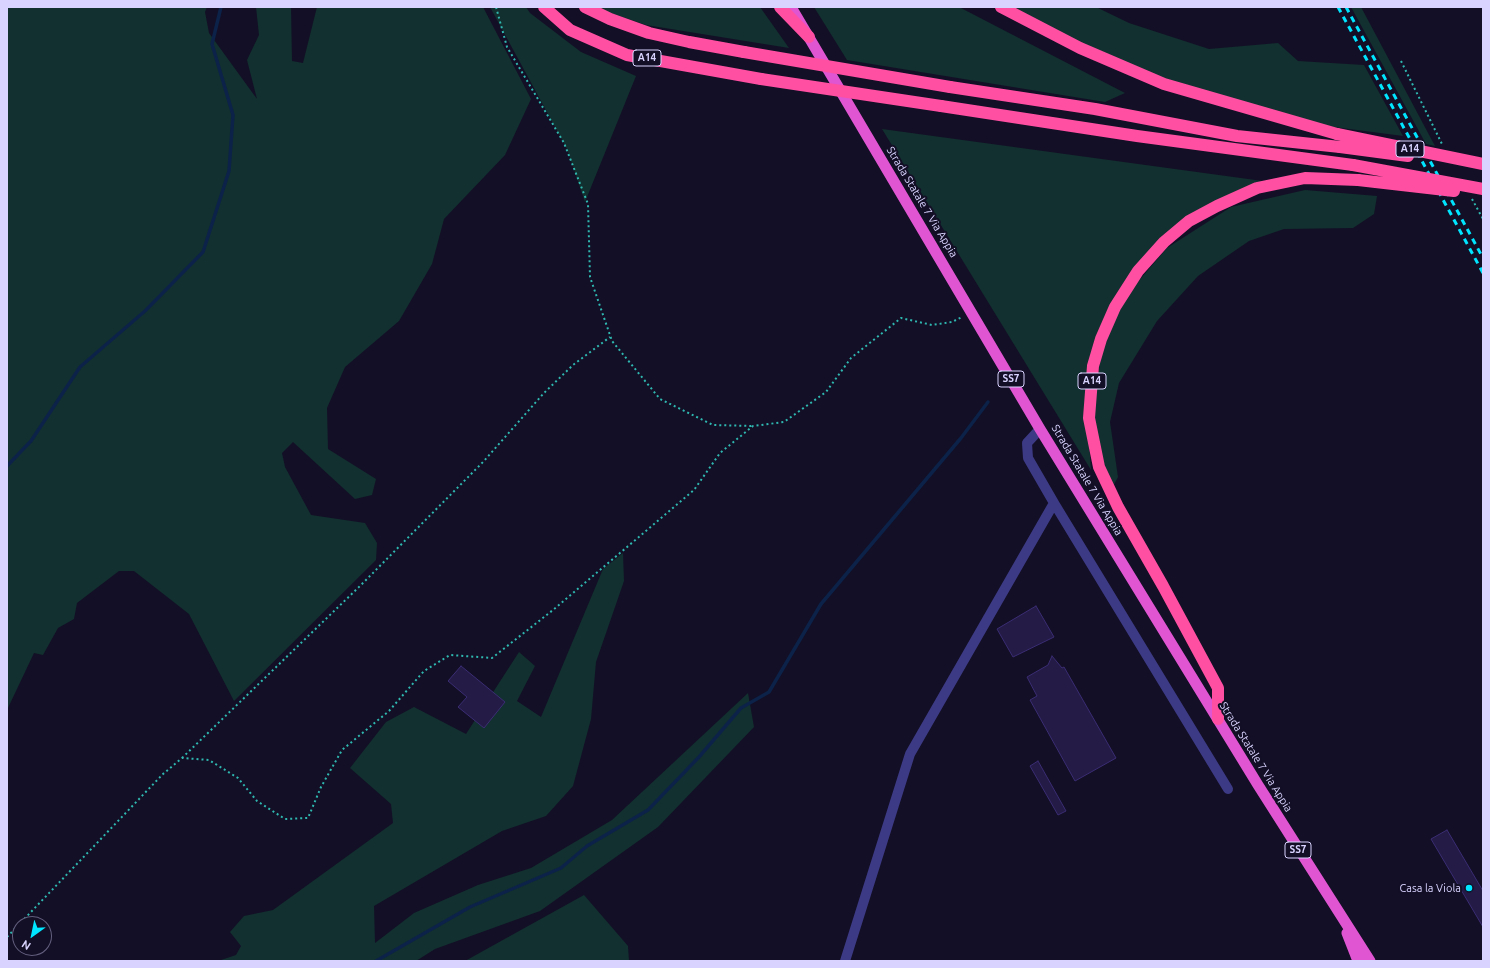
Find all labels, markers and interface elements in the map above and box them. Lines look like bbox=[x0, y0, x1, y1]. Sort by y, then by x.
road number: A14 bbox=[633, 50, 661, 66]
road number: A14 bbox=[1396, 141, 1424, 157]
street label: Strada Statale 7 Via Appia bbox=[884, 144, 960, 260]
road number: SS7 bbox=[998, 371, 1024, 387]
road number: A14 bbox=[1078, 373, 1106, 389]
street label: Strada Statale 7 Via Appia bbox=[1049, 422, 1125, 538]
street label: Strada Statale 7 Via Appia bbox=[1217, 700, 1295, 814]
road number: SS7 bbox=[1285, 842, 1311, 858]
place label: Casa la Viola bbox=[1400, 881, 1461, 895]
marker: Casa la Viola bbox=[1464, 883, 1474, 893]
north arrow bbox=[12, 916, 52, 956]
text: N bbox=[19, 938, 33, 952]

